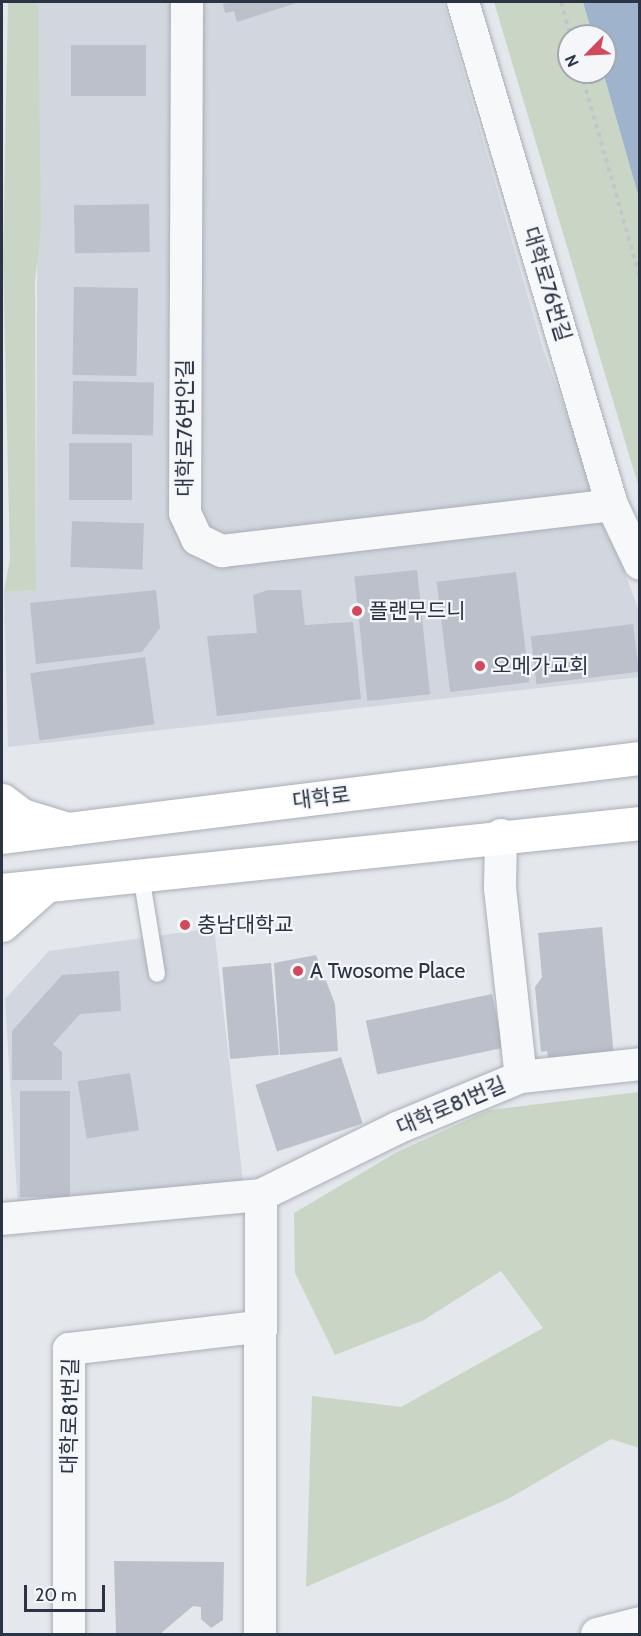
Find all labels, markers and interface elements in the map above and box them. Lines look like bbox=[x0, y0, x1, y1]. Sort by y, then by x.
north arrow bbox=[557, 24, 617, 84]
text: N bbox=[561, 52, 583, 70]
street label: 대학로76번길 bbox=[518, 224, 576, 344]
street label: 대학로76번안길 bbox=[172, 359, 198, 497]
place label: 플랜무드니 bbox=[369, 598, 466, 624]
marker: 플랜무드니 bbox=[350, 604, 364, 618]
place label: 오메가교회 bbox=[492, 653, 589, 679]
marker: 오메가교회 bbox=[473, 659, 487, 673]
street label: 대학로 bbox=[291, 782, 351, 814]
place label: 충남대학교 bbox=[197, 912, 294, 938]
marker: 충남대학교 bbox=[178, 918, 192, 932]
place label: A Twosome Place bbox=[310, 958, 465, 984]
marker: A Twosome Place bbox=[291, 964, 305, 978]
street label: 대학로81번길 bbox=[393, 1072, 509, 1140]
street label: 대학로81번길 bbox=[56, 1358, 84, 1474]
scale bar bbox=[27, 1573, 108, 1611]
text: 20 m bbox=[35, 1584, 77, 1606]

